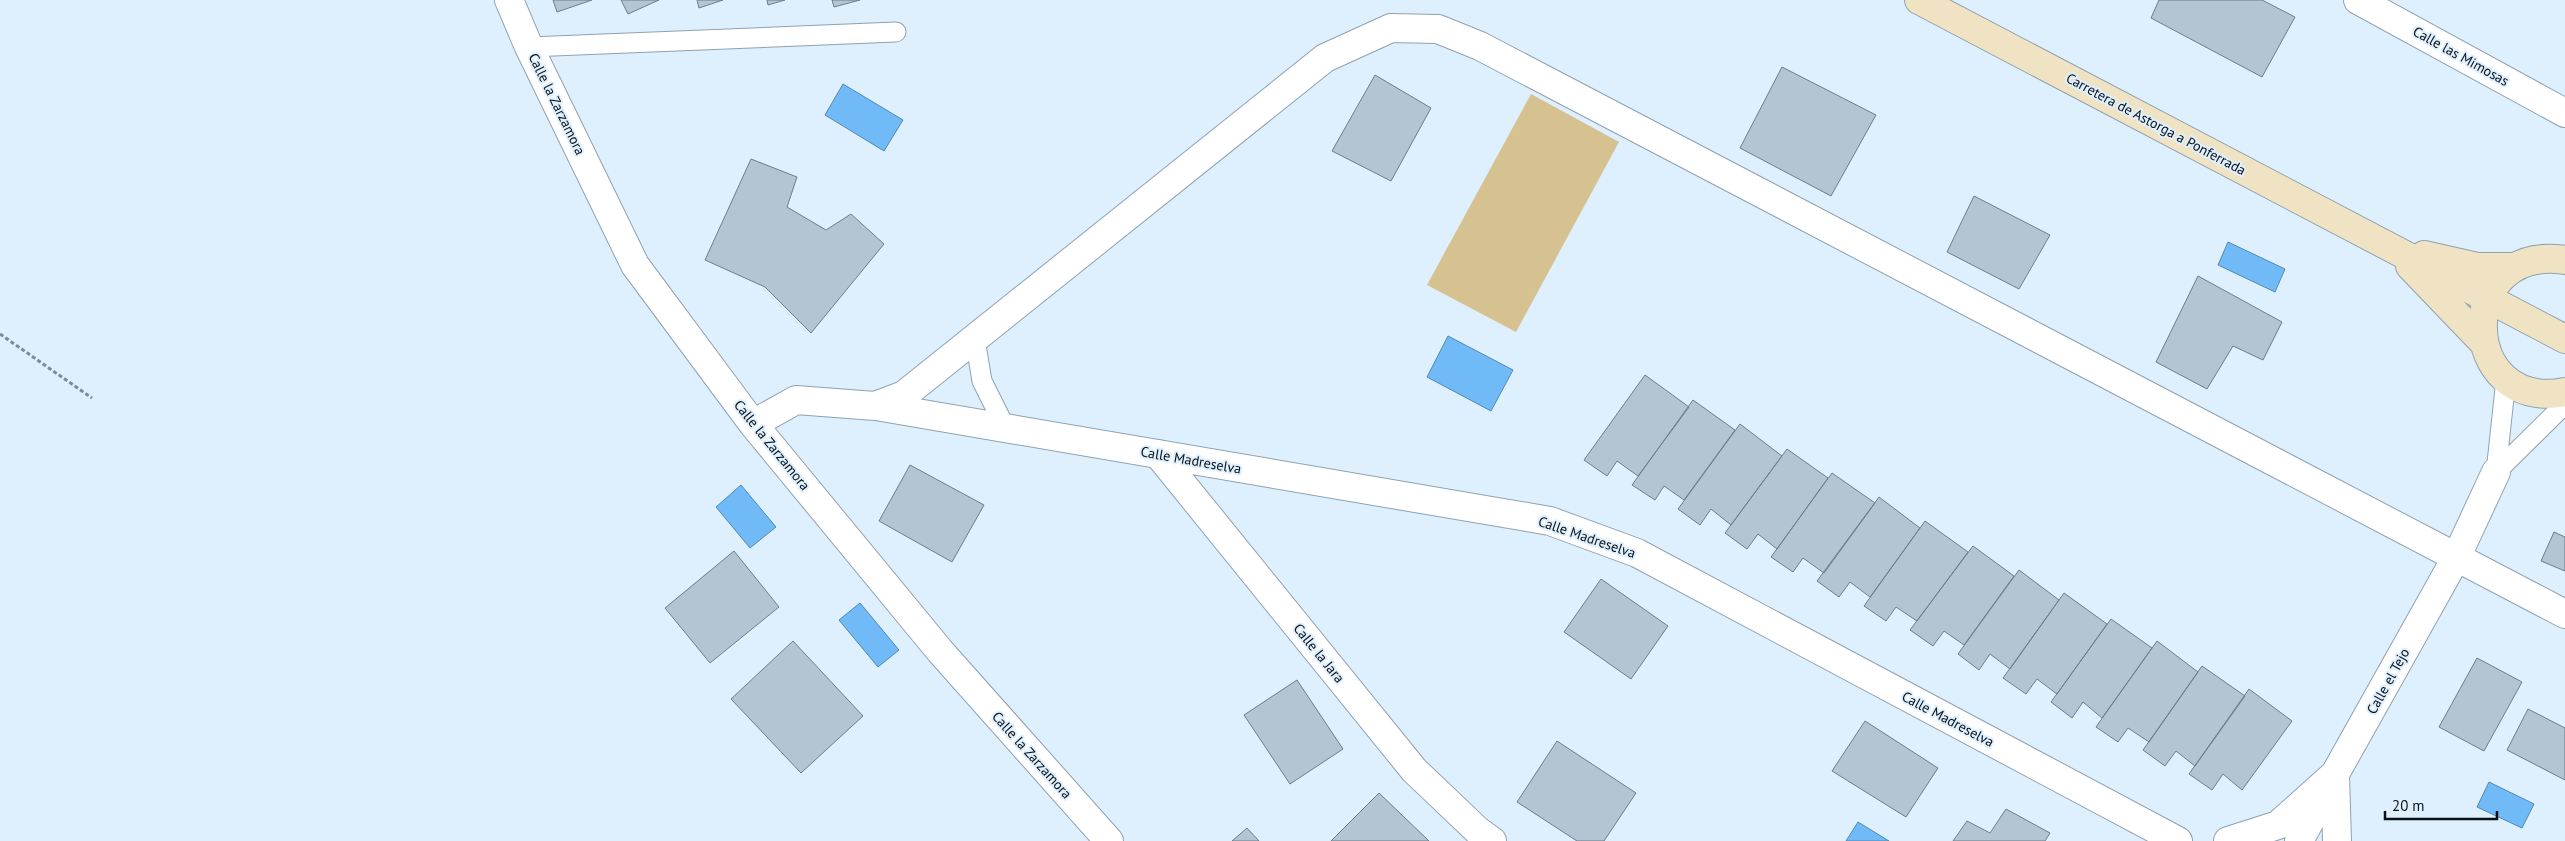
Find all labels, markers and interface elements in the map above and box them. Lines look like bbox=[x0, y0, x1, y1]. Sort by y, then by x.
street label: Calle las Mimosas bbox=[2410, 22, 2512, 90]
street label: Calle la Zarzamora bbox=[525, 50, 589, 158]
street label: Carretera de Astorga a Ponferrada bbox=[2063, 69, 2249, 179]
street label: Calle la Zarzamora bbox=[730, 396, 814, 494]
street label: Calle Madreselva bbox=[1139, 442, 1243, 478]
street label: Calle Madreselva bbox=[1536, 512, 1638, 562]
street label: Calle la Jara bbox=[1290, 620, 1348, 686]
street label: Calle el Tejo bbox=[2363, 645, 2413, 717]
street label: Calle Madreselva bbox=[1899, 687, 1997, 751]
street label: Calle la Zarzamora bbox=[988, 708, 1076, 802]
scale bar bbox=[2385, 788, 2498, 820]
text: 20 m bbox=[2392, 796, 2425, 815]

